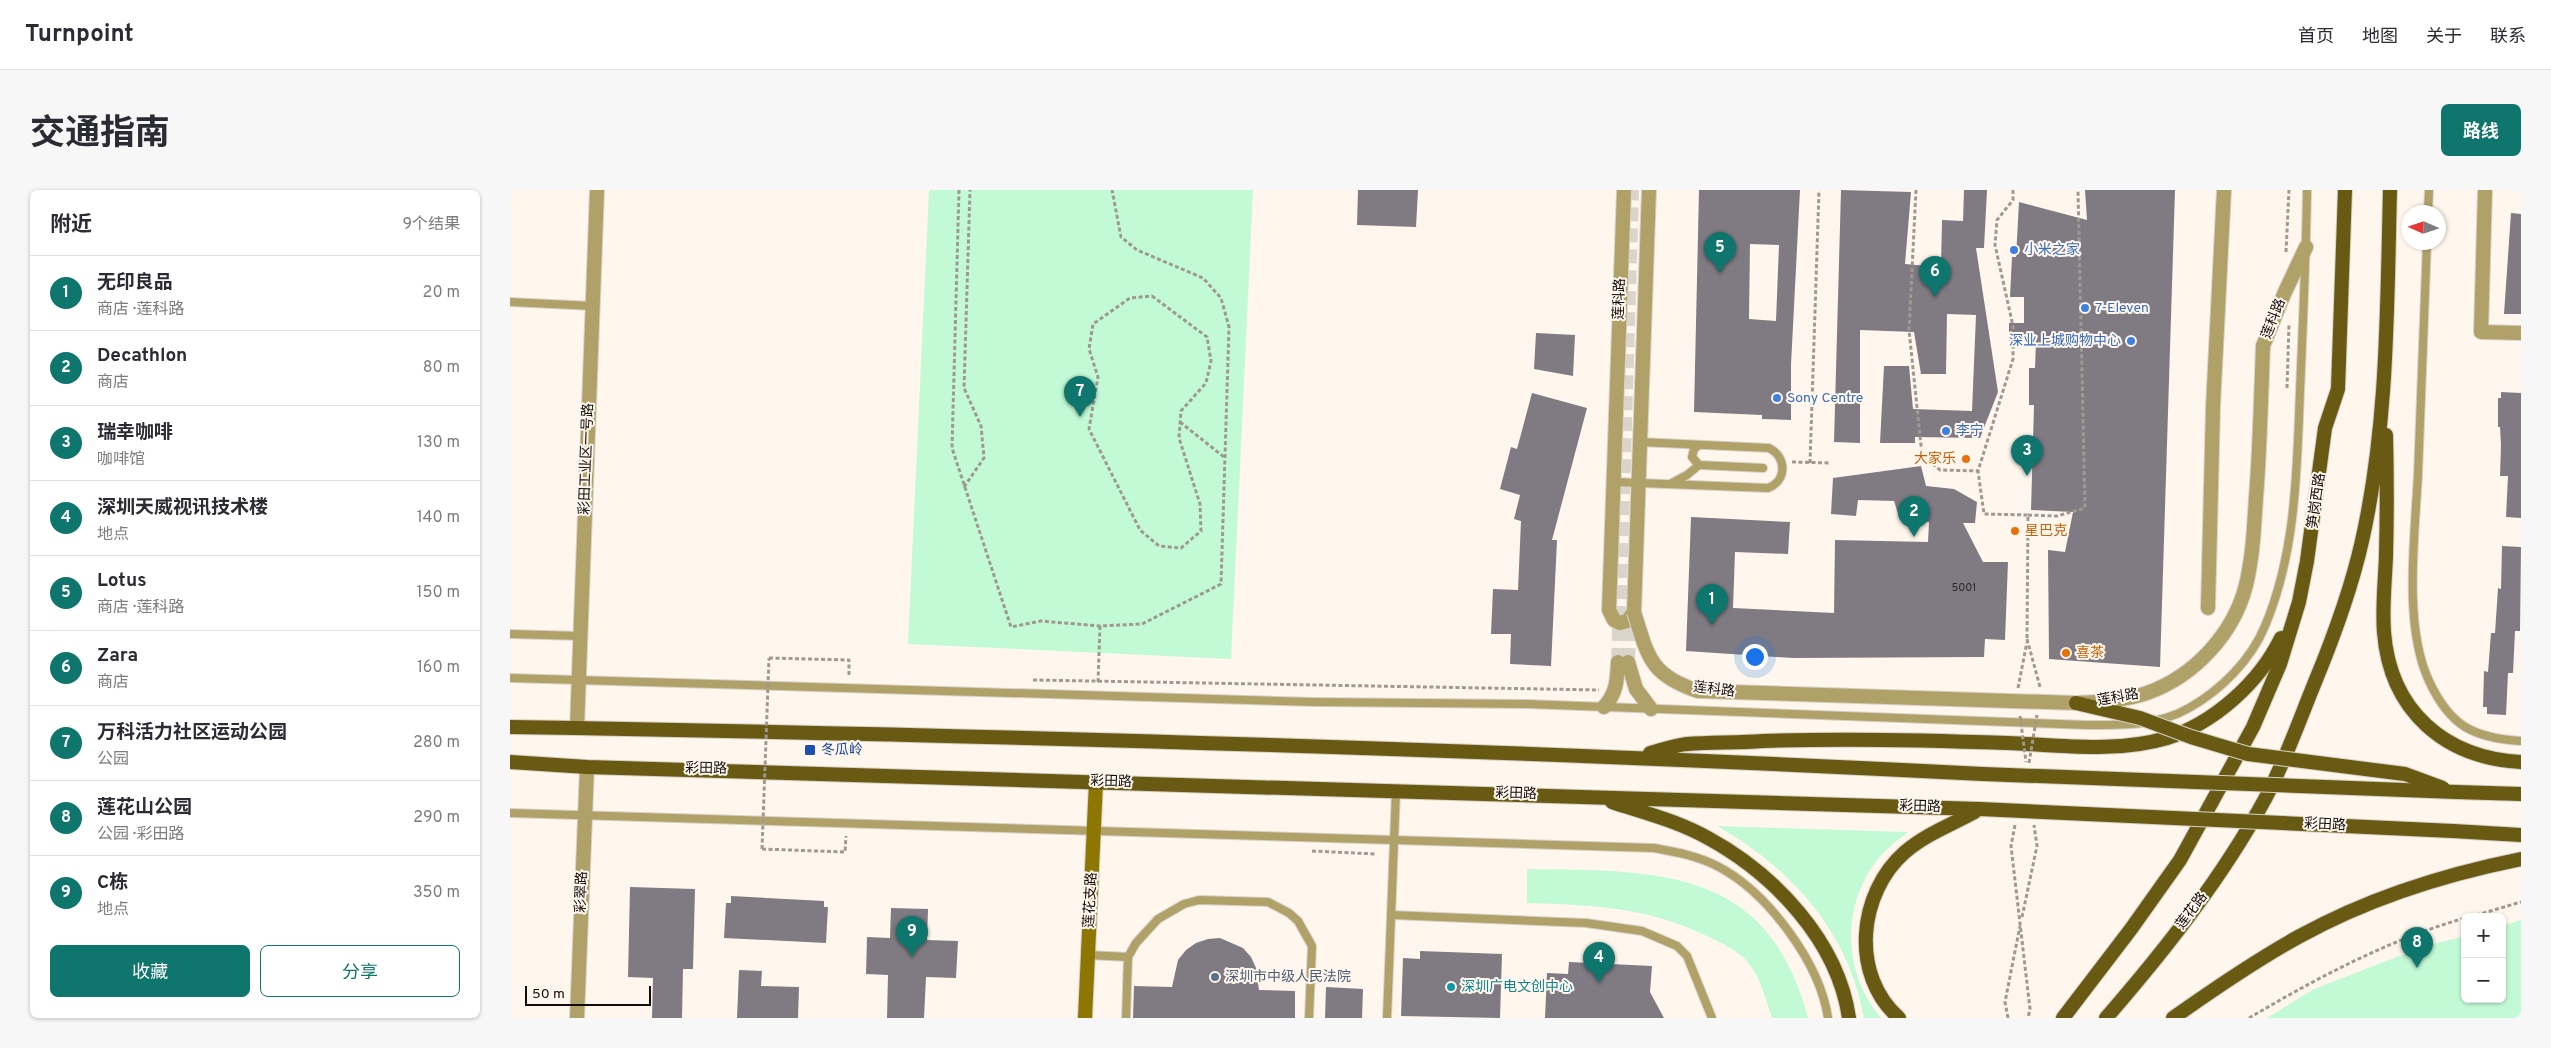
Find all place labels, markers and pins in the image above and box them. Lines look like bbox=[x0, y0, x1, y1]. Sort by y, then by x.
pin: 5 bbox=[1704, 232, 1736, 273]
place label: 小米之家 bbox=[2024, 241, 2080, 259]
marker: 小米之家 bbox=[2008, 244, 2020, 256]
pin: 6 bbox=[1919, 256, 1951, 297]
place label: 7-Eleven bbox=[2095, 300, 2149, 317]
marker: 7-Eleven bbox=[2079, 302, 2091, 314]
place label: 深业上城购物中心 bbox=[2009, 332, 2121, 350]
marker: 深业上城购物中心 bbox=[2125, 335, 2137, 347]
pin: 7 bbox=[1064, 376, 1096, 417]
place label: Sony Centre bbox=[1787, 390, 1863, 407]
marker: Sony Centre bbox=[1771, 392, 1783, 404]
place label: 李宁 bbox=[1956, 422, 1984, 440]
marker: 李宁 bbox=[1940, 425, 1952, 437]
pin: 3 bbox=[2011, 435, 2043, 476]
place label: 大家乐 bbox=[1914, 450, 1956, 468]
marker: 大家乐 bbox=[1960, 453, 1972, 465]
pin: 2 bbox=[1898, 496, 1930, 537]
place label: 星巴克 bbox=[2025, 523, 2067, 540]
marker: 星巴克 bbox=[2009, 525, 2021, 537]
pin: 1 bbox=[1696, 584, 1728, 625]
place label: 喜茶 bbox=[2076, 645, 2104, 662]
marker: 喜茶 bbox=[2060, 647, 2072, 659]
place label: 冬瓜岭 bbox=[821, 741, 863, 759]
marker: 冬瓜岭 bbox=[803, 743, 817, 757]
pin: 9 bbox=[896, 916, 928, 957]
pin: 8 bbox=[2401, 927, 2433, 968]
pin: 4 bbox=[1583, 942, 1615, 983]
place label: 深圳市中级人民法院 bbox=[1225, 969, 1351, 986]
marker: 深圳市中级人民法院 bbox=[1209, 971, 1221, 983]
place label: 深圳广电文创中心 bbox=[1461, 978, 1573, 996]
marker: 深圳广电文创中心 bbox=[1445, 981, 1457, 993]

